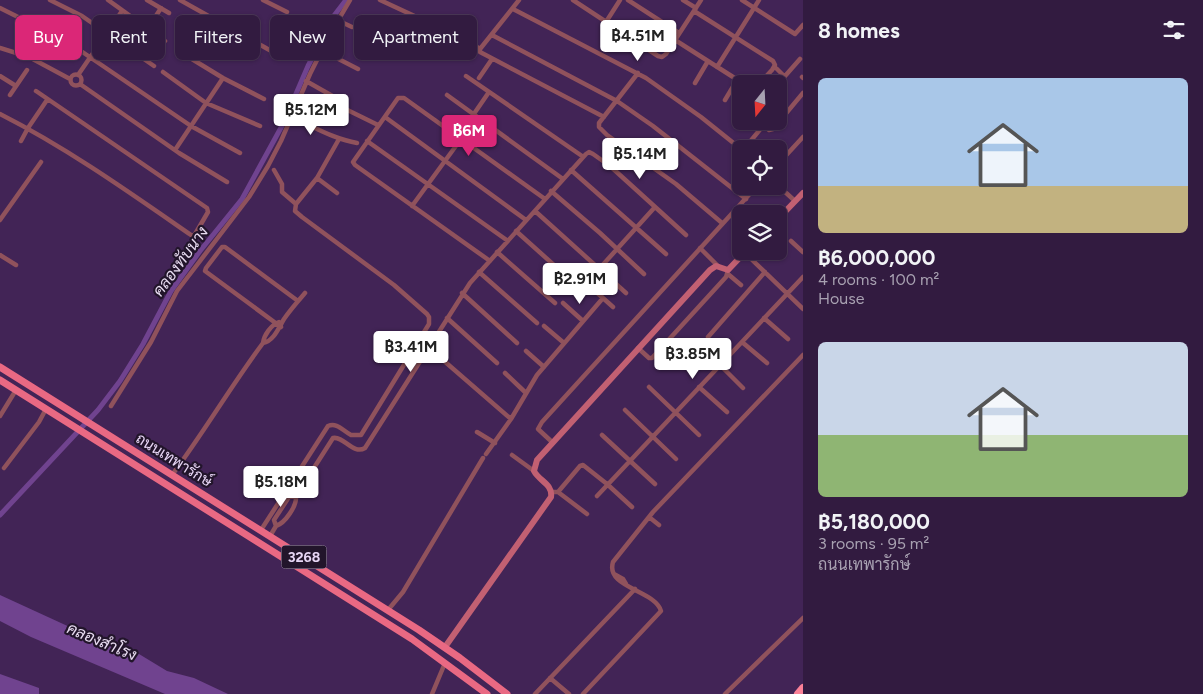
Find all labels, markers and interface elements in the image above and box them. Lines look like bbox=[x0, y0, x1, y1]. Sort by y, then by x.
chip: Buy bbox=[15, 15, 82, 60]
chip: Rent bbox=[92, 15, 165, 60]
chip: Filters bbox=[175, 15, 260, 60]
chip: New bbox=[270, 15, 344, 60]
chip: Apartment bbox=[354, 15, 477, 60]
icon: filters bbox=[1160, 16, 1188, 44]
text: 8 homes bbox=[818, 18, 900, 43]
pin: ฿4.51M bbox=[597, 20, 679, 62]
text: ฿4.51M bbox=[611, 26, 665, 45]
north arrow bbox=[732, 75, 788, 130]
map controls bbox=[732, 75, 787, 260]
pin: ฿5.12M bbox=[270, 94, 352, 136]
text: ฿5.12M bbox=[285, 100, 337, 119]
icon: home bbox=[958, 110, 1048, 200]
pin: ฿6M bbox=[445, 114, 493, 157]
text: ฿6M bbox=[453, 121, 485, 140]
pin: ฿5.14M bbox=[599, 138, 681, 180]
button: locate bbox=[732, 140, 787, 195]
text: ฿5.14M bbox=[613, 144, 667, 163]
button: layers bbox=[732, 205, 787, 260]
water label: คลองทับนาง bbox=[148, 222, 212, 300]
text: ฿6,000,000 bbox=[818, 245, 935, 270]
pin: ฿2.91M bbox=[539, 262, 621, 305]
text: ฿2.91M bbox=[554, 269, 606, 288]
text: 4 rooms · 100 m² bbox=[818, 270, 939, 289]
text: House bbox=[818, 289, 864, 308]
pin: ฿3.41M bbox=[370, 330, 452, 373]
text: ฿3.41M bbox=[384, 337, 438, 356]
pin: ฿3.85M bbox=[652, 338, 734, 380]
text: ฿3.85M bbox=[665, 344, 721, 363]
icon: home bbox=[958, 374, 1048, 464]
street label: ถนนเทพารักษ์ bbox=[133, 429, 217, 491]
pin: ฿5.18M bbox=[240, 466, 322, 508]
text: ฿5.18M bbox=[254, 472, 308, 491]
text: ฿5,180,000 bbox=[818, 509, 930, 534]
text: 3 rooms · 95 m² bbox=[818, 534, 929, 553]
road number: 3268 bbox=[282, 546, 326, 568]
text: ถนนเทพารักษ์ bbox=[818, 555, 910, 574]
water label: คลองสำโรง bbox=[64, 616, 140, 665]

